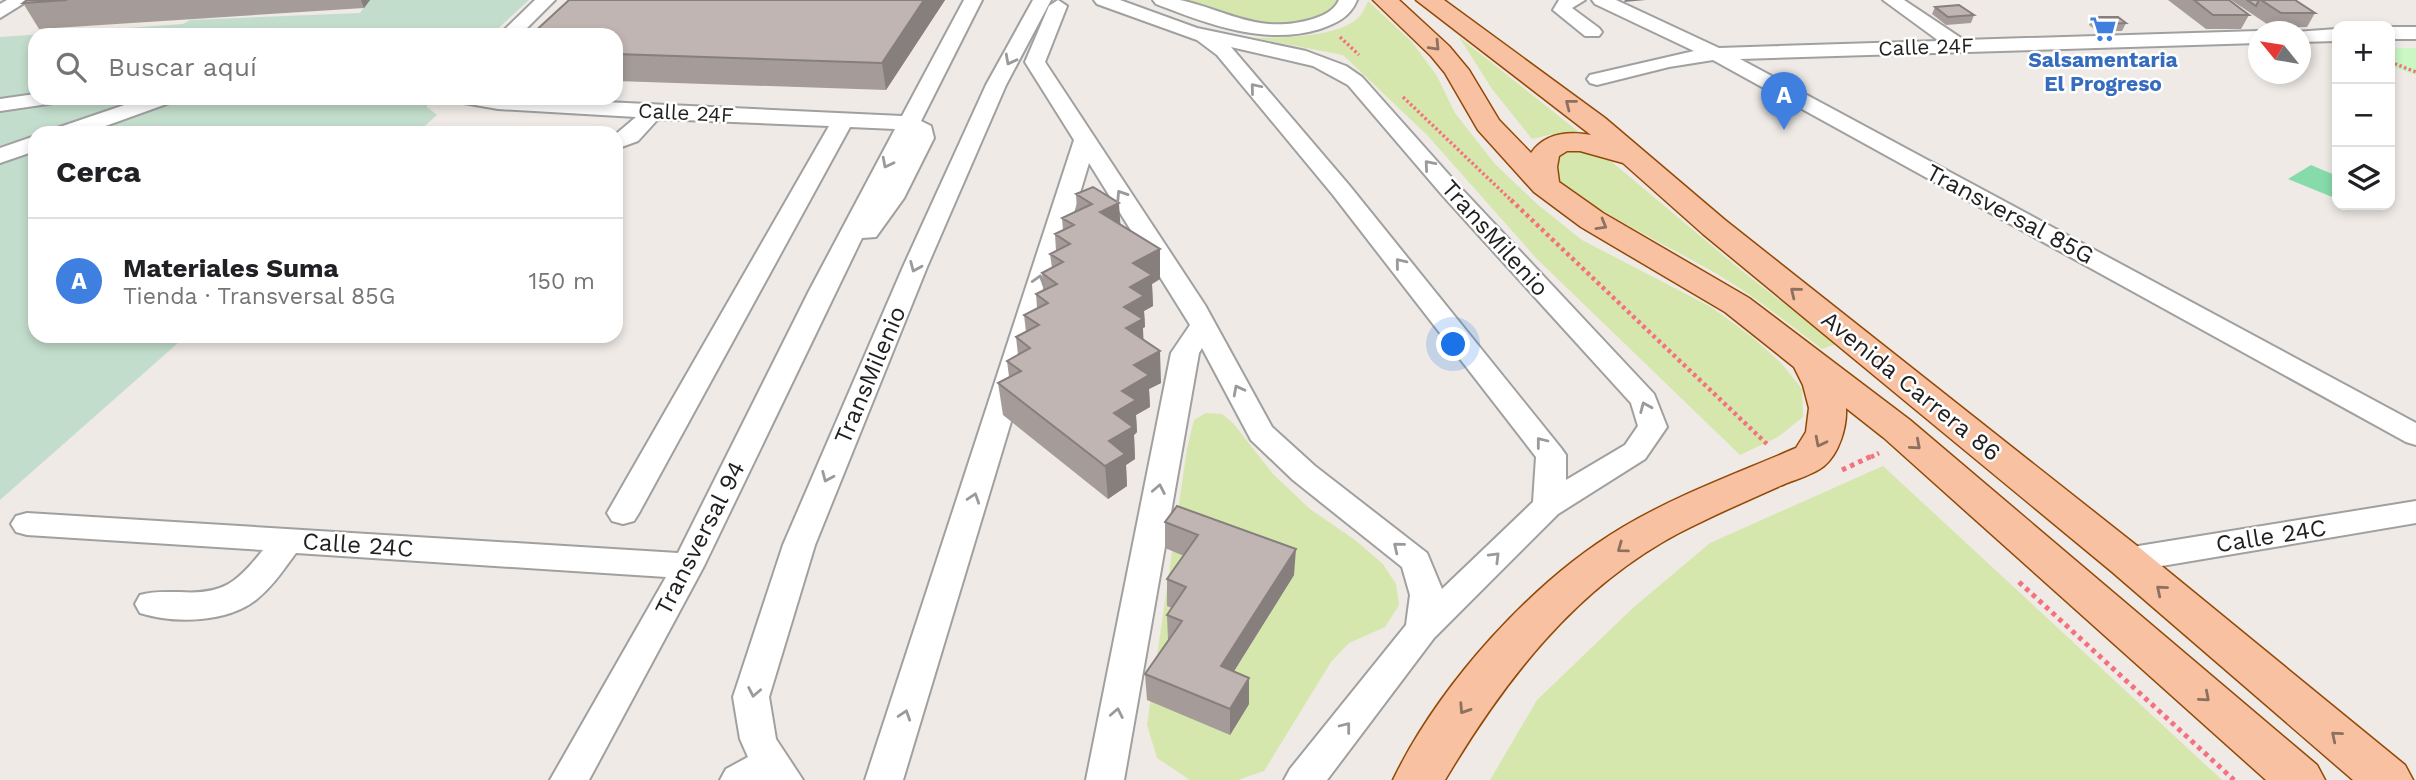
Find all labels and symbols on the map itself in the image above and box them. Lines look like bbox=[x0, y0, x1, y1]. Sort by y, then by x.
supermarket icon: Salsamentaria El Progreso bbox=[2088, 14, 2118, 44]
north arrow bbox=[2248, 21, 2311, 84]
street label: Calle 24F bbox=[1878, 32, 1974, 61]
one-way arrow bbox=[1426, 38, 1439, 51]
place label: Salsamentaria El Progreso bbox=[2028, 47, 2179, 96]
one-way arrow bbox=[1005, 53, 1018, 65]
pin: A bbox=[1761, 72, 1807, 130]
one-way arrow bbox=[1251, 83, 1263, 96]
street label: Calle 24F bbox=[638, 98, 734, 127]
one-way arrow bbox=[1566, 100, 1578, 113]
one-way arrow bbox=[882, 156, 896, 168]
street label: Transversal 85G bbox=[1921, 158, 2099, 270]
one-way arrow bbox=[1425, 161, 1437, 174]
street label: TransMilenio bbox=[1435, 174, 1555, 302]
one-way arrow bbox=[1116, 189, 1129, 202]
one-way arrow bbox=[1594, 217, 1607, 230]
one-way arrow bbox=[1395, 259, 1408, 271]
one-way arrow bbox=[910, 260, 924, 272]
one-way arrow bbox=[1031, 275, 1046, 287]
one-way arrow bbox=[1790, 288, 1802, 301]
street label: TransMilenio bbox=[828, 302, 912, 448]
street label: Avenida Carrera 86 bbox=[1816, 305, 2006, 467]
your location bbox=[1436, 327, 1470, 361]
one-way arrow bbox=[1233, 385, 1246, 397]
one-way arrow bbox=[1639, 402, 1653, 414]
one-way arrow bbox=[1814, 434, 1828, 447]
one-way arrow bbox=[1536, 437, 1549, 450]
one-way arrow bbox=[1908, 437, 1921, 449]
street label: Transversal 94 bbox=[649, 456, 751, 620]
one-way arrow bbox=[821, 469, 835, 482]
one-way arrow bbox=[1150, 483, 1165, 495]
one-way arrow bbox=[966, 493, 981, 505]
street label: Calle 24C bbox=[2214, 513, 2328, 559]
street label: Calle 24C bbox=[302, 527, 414, 563]
one-way arrow bbox=[1617, 540, 1630, 552]
one-way arrow bbox=[1394, 542, 1406, 555]
one-way arrow bbox=[1487, 552, 1500, 565]
one-way arrow bbox=[2157, 586, 2170, 598]
one-way arrow bbox=[747, 686, 762, 697]
one-way arrow bbox=[2197, 689, 2210, 701]
one-way arrow bbox=[1459, 702, 1472, 715]
one-way arrow bbox=[1109, 707, 1124, 719]
one-way arrow bbox=[896, 709, 911, 721]
one-way arrow bbox=[1338, 723, 1351, 735]
one-way arrow bbox=[2331, 732, 2344, 744]

